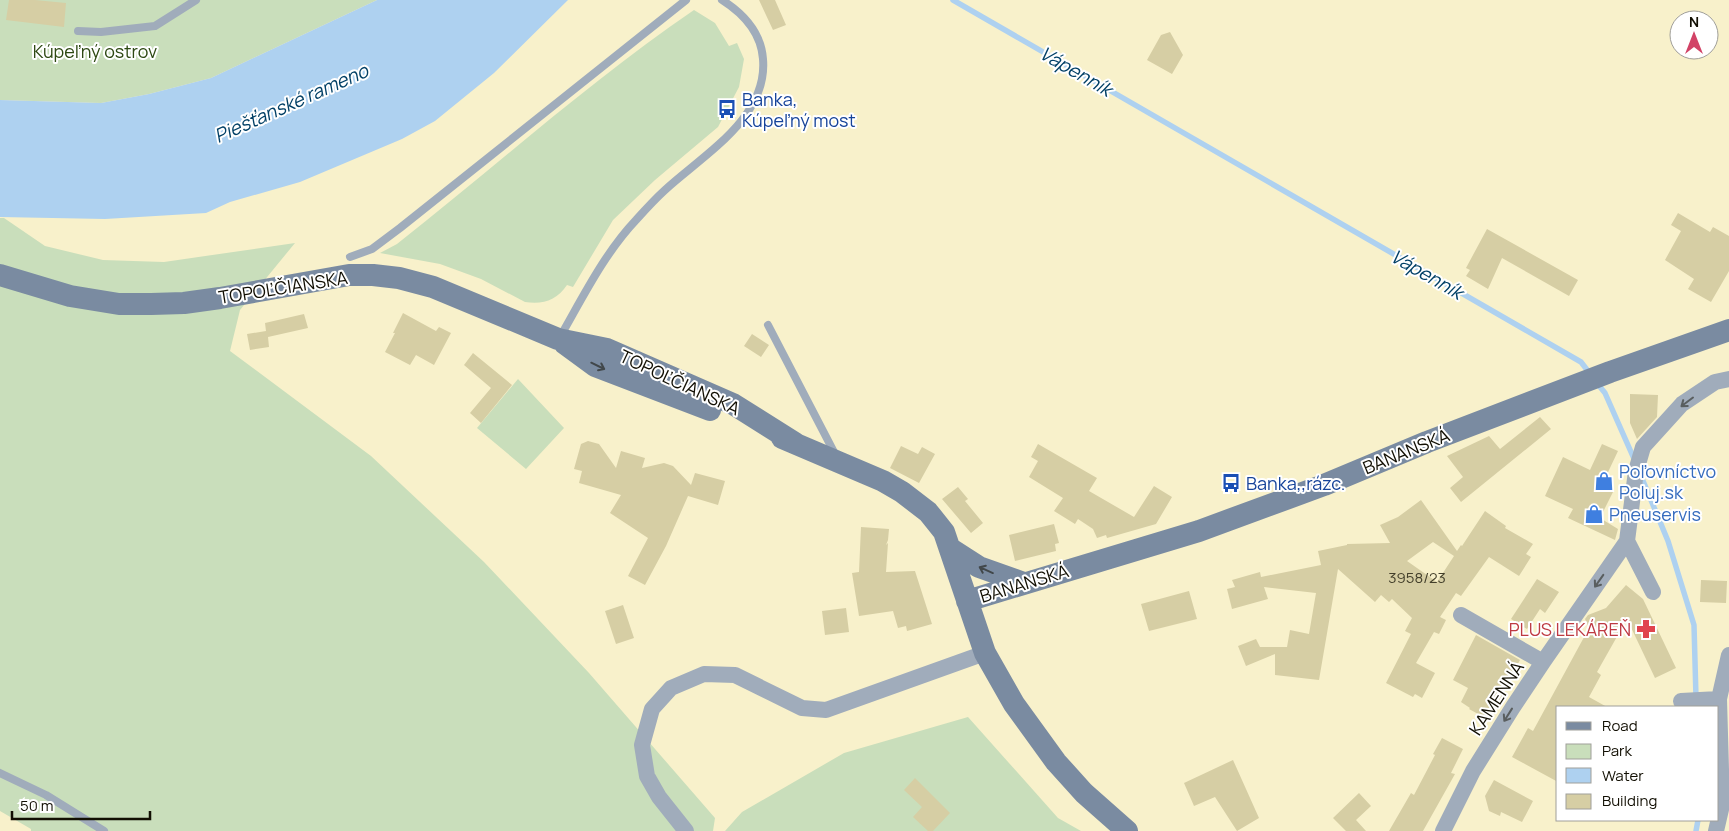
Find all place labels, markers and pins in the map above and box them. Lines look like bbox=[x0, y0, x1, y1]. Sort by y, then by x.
place label: Banka, Kúpeľný most bbox=[742, 87, 856, 132]
bus stop icon: Banka, Kúpeľný most bbox=[716, 98, 738, 120]
place label: Poľovníctvo Poluj.sk bbox=[1619, 459, 1716, 504]
shop icon: Poľovníctvo Poluj.sk bbox=[1593, 470, 1615, 492]
place label: Banka,,rázc. bbox=[1246, 471, 1345, 495]
bus stop icon: Banka,,rázc. bbox=[1220, 472, 1242, 494]
place label: Pneuservis bbox=[1609, 502, 1701, 526]
shop icon: Pneuservis bbox=[1583, 503, 1605, 525]
place label: PLUS LEKÁREŇ bbox=[1509, 617, 1631, 641]
pharmacy icon: PLUS LEKÁREŇ bbox=[1635, 618, 1657, 640]

